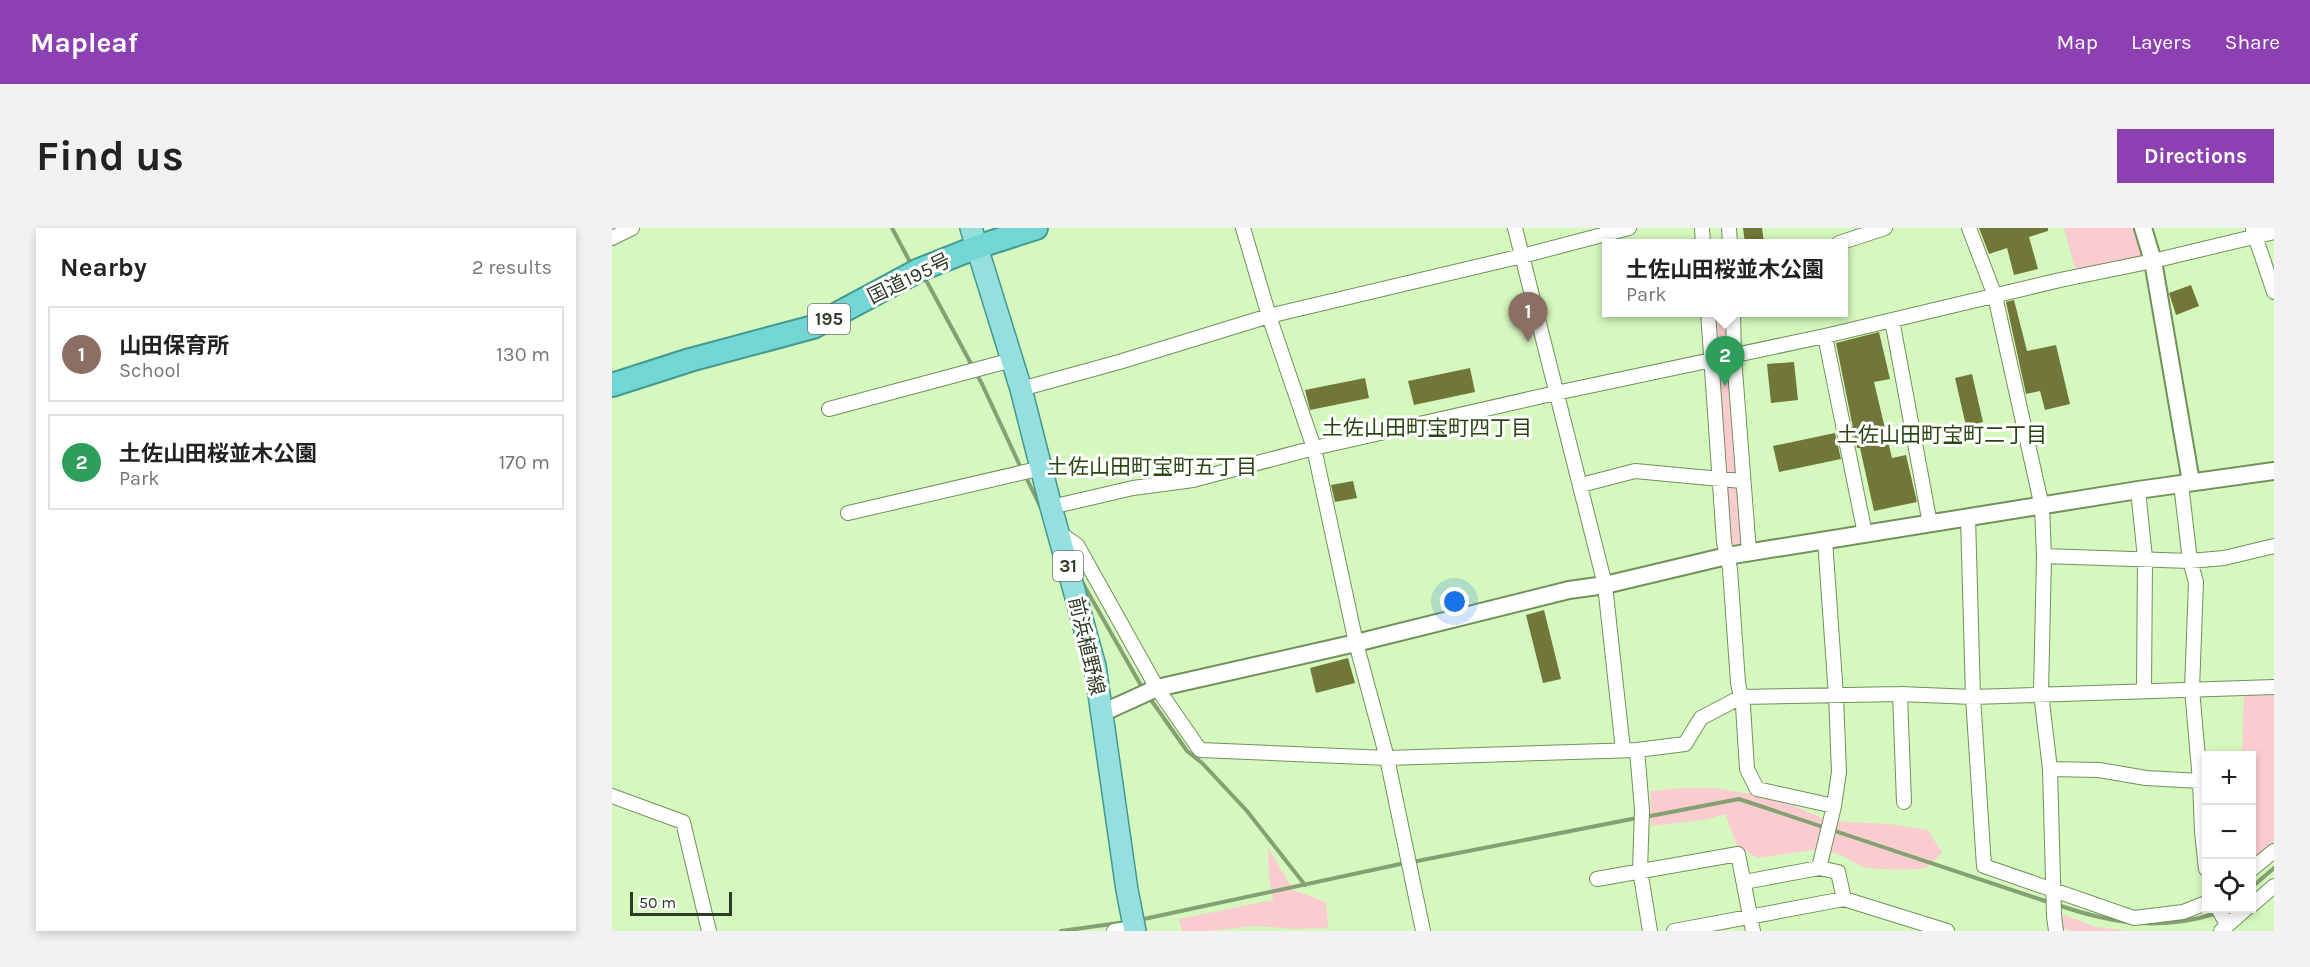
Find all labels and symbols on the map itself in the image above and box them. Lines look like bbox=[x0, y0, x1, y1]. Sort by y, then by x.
street label: 国道195号 bbox=[864, 248, 954, 308]
pin: 1 bbox=[1508, 292, 1548, 342]
road number: 195 bbox=[808, 304, 850, 334]
pin: 2 bbox=[1706, 336, 1744, 386]
district label: 土佐山田町宝町四丁目 bbox=[1322, 416, 1532, 440]
district label: 土佐山田町宝町二丁目 bbox=[1837, 423, 2047, 447]
district label: 土佐山田町宝町五丁目 bbox=[1047, 455, 1257, 479]
road number: 31 bbox=[1053, 551, 1083, 581]
your location bbox=[1440, 587, 1469, 616]
street label: 前浜植野線 bbox=[1064, 595, 1109, 697]
scale bar bbox=[630, 889, 732, 916]

